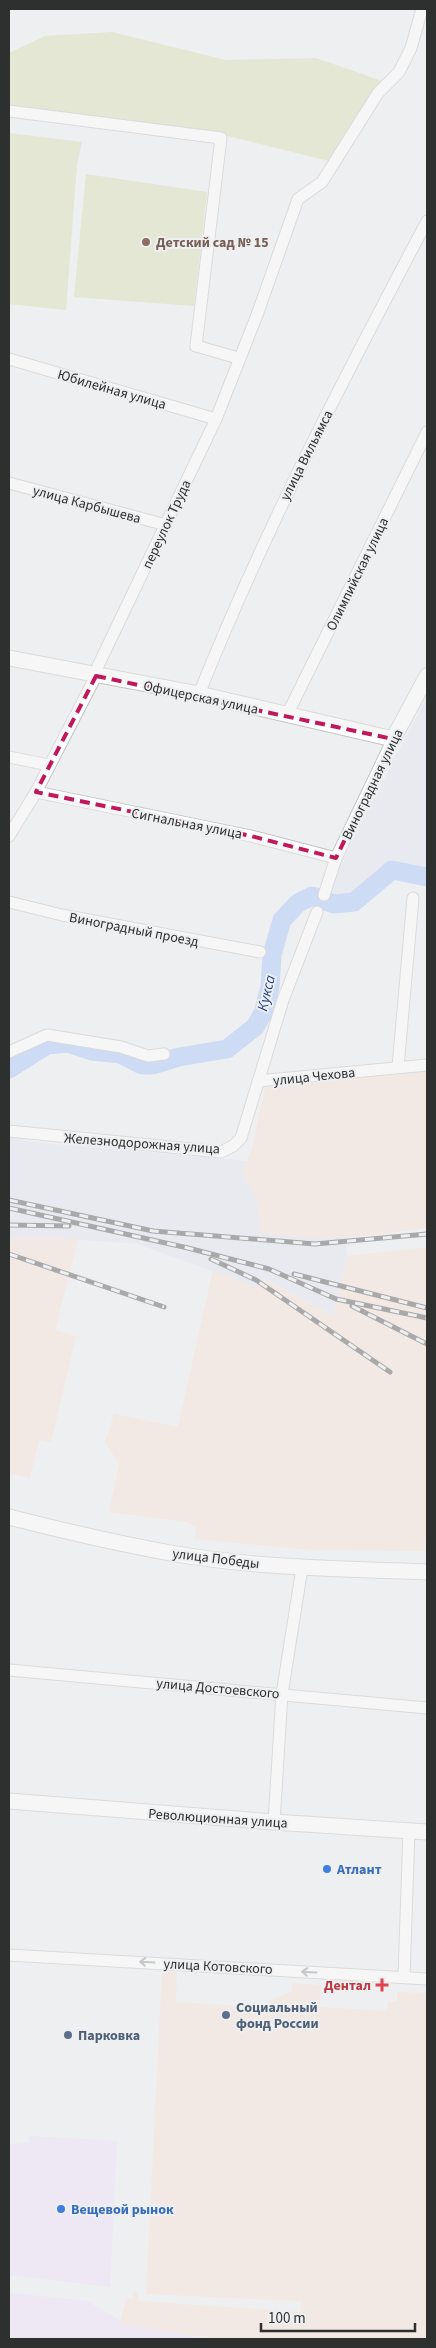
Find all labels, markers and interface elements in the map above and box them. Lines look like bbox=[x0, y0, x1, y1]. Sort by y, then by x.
place label: Детский сад № 15 bbox=[156, 233, 269, 253]
marker: Детский сад № 15 bbox=[140, 236, 152, 248]
street label: Юбилейная улица bbox=[55, 365, 168, 415]
street label: улица Вильямса bbox=[275, 407, 338, 504]
street label: переулок Труда bbox=[138, 477, 196, 572]
street label: улица Карбышева bbox=[30, 481, 143, 529]
street label: Олимпийская улица bbox=[322, 514, 394, 635]
street label: Офицерская улица bbox=[142, 676, 260, 720]
street label: Виноградная улица bbox=[337, 726, 408, 843]
street label: Сигнальная улица bbox=[130, 803, 244, 845]
street label: Виноградный проезд bbox=[67, 908, 201, 952]
water label: Кукса bbox=[252, 973, 281, 1013]
street label: улица Чехова bbox=[272, 1063, 356, 1091]
street label: Железнодорожная улица bbox=[63, 1129, 221, 1159]
street label: улица Победы bbox=[171, 1544, 261, 1574]
street label: улица Достоевского bbox=[155, 1674, 280, 1704]
street label: Революционная улица bbox=[147, 1804, 288, 1834]
place label: Атлант bbox=[336, 1860, 382, 1880]
marker: Атлант bbox=[321, 1863, 333, 1875]
street label: улица Котовского bbox=[163, 1954, 273, 1980]
one-way arrow bbox=[139, 1958, 155, 1967]
one-way arrow bbox=[301, 1967, 317, 1976]
place label: Дентал bbox=[324, 1976, 371, 1996]
marker: Дентал bbox=[375, 1978, 389, 1992]
place label: Социальный фонд России bbox=[236, 1998, 319, 2034]
marker: Социальный фонд России bbox=[220, 2009, 232, 2021]
place label: Парковка bbox=[78, 2026, 140, 2046]
marker: Парковка bbox=[62, 2029, 74, 2041]
place label: Вещевой рынок bbox=[71, 2200, 174, 2220]
marker: Вещевой рынок bbox=[55, 2203, 67, 2215]
scale bar bbox=[261, 2300, 415, 2332]
text: 100 m bbox=[268, 2308, 306, 2329]

